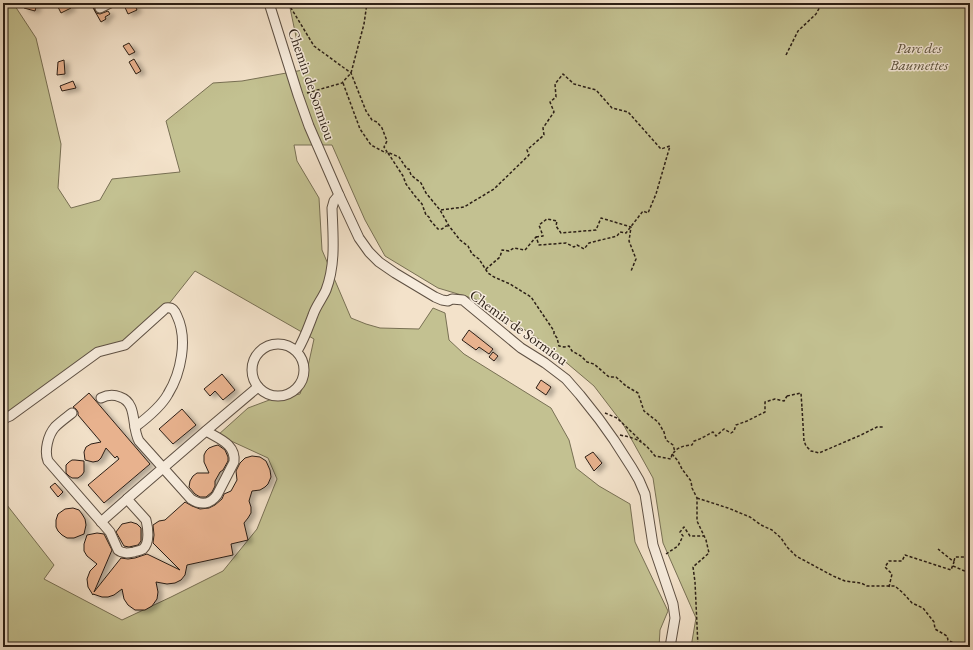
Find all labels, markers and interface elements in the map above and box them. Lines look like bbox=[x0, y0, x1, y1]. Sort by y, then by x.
street label: Chemin de Sormiou bbox=[284, 26, 340, 142]
park label: Parc des Baumettes bbox=[889, 38, 949, 74]
street label: Chemin de Sormiou bbox=[466, 285, 572, 369]

